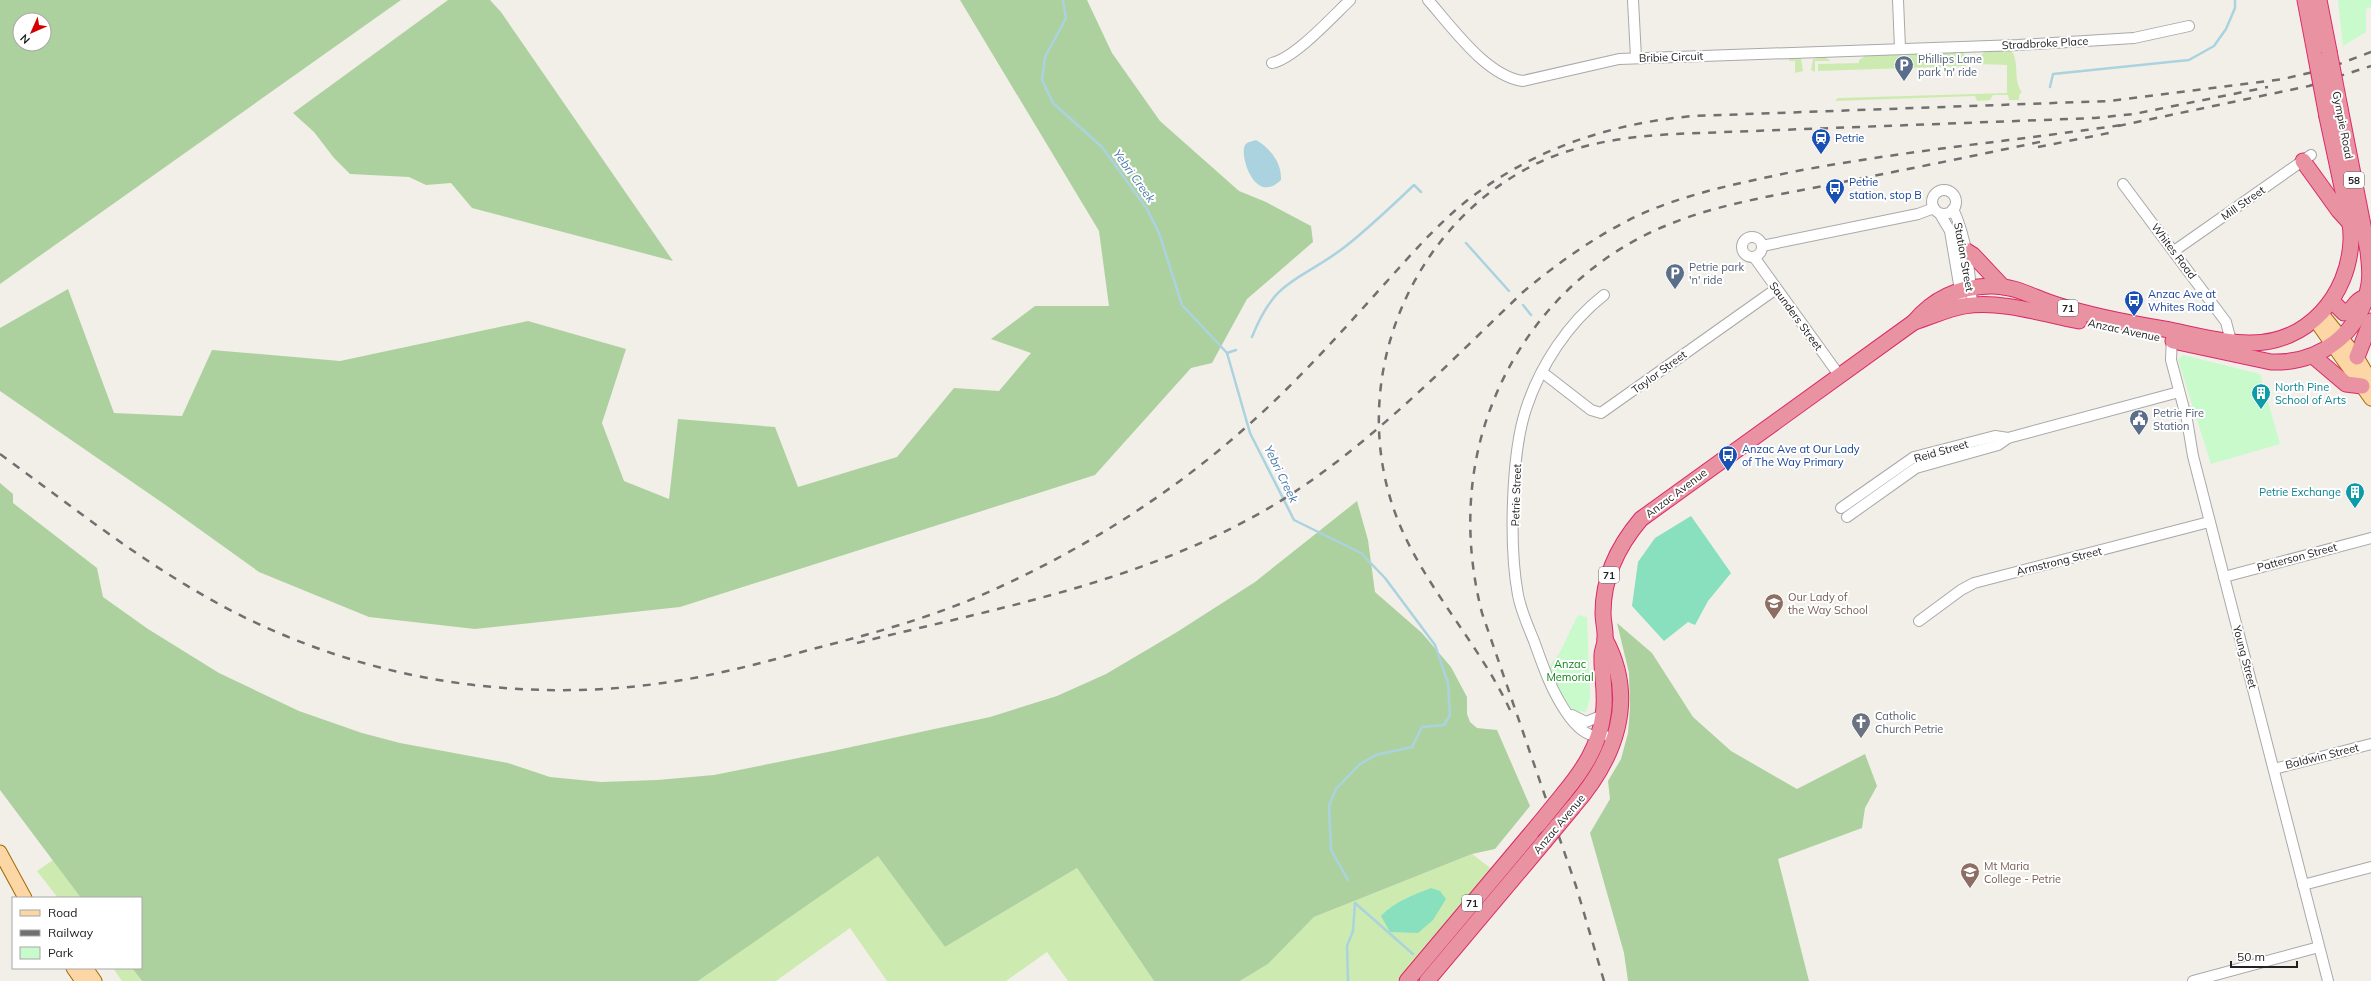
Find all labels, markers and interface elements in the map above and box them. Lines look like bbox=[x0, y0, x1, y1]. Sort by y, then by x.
north arrow bbox=[12, 12, 52, 52]
text: N bbox=[17, 31, 33, 47]
street label: Stradbroke Place bbox=[2001, 34, 2089, 52]
street label: Bribie Circuit bbox=[1639, 49, 1704, 65]
place label: Phillips Lane park 'n' ride bbox=[1918, 52, 1982, 79]
parking icon: Phillips Lane park 'n' ride bbox=[1893, 54, 1915, 82]
street label: Gympie Road bbox=[2330, 90, 2356, 160]
station icon: Petrie bbox=[1810, 127, 1832, 155]
place label: Petrie bbox=[1835, 131, 1864, 145]
water label: Yebri Creek bbox=[1110, 146, 1159, 206]
road number: 58 bbox=[2344, 172, 2364, 188]
place label: Petrie station, stop B bbox=[1849, 175, 1922, 202]
bus stop icon: Petrie station, stop B bbox=[1824, 177, 1846, 205]
street label: Mill Street bbox=[2218, 183, 2268, 223]
street label: Whites Road bbox=[2148, 220, 2200, 282]
street label: Station Street bbox=[1951, 221, 1977, 293]
place label: Petrie park 'n' ride bbox=[1689, 260, 1744, 287]
parking icon: Petrie park 'n' ride bbox=[1664, 262, 1686, 290]
street label: Saunders Street bbox=[1766, 279, 1826, 353]
place label: Anzac Ave at Whites Road bbox=[2148, 287, 2216, 314]
bus stop icon: Anzac Ave at Whites Road bbox=[2123, 289, 2145, 317]
road number: 71 bbox=[2058, 300, 2078, 316]
street label: Anzac Avenue bbox=[2087, 316, 2161, 344]
street label: Taylor Street bbox=[1629, 347, 1689, 397]
place label: North Pine School of Arts bbox=[2275, 380, 2346, 407]
building icon: North Pine School of Arts bbox=[2250, 382, 2272, 410]
place label: Petrie Fire Station bbox=[2153, 406, 2204, 433]
public building icon: Petrie Fire Station bbox=[2128, 408, 2150, 436]
street label: Reid Street bbox=[1912, 437, 1970, 465]
place label: Anzac Ave at Our Lady of The Way Primary bbox=[1742, 442, 1860, 469]
water label: Yebri Creek bbox=[1261, 443, 1302, 506]
bus stop icon: Anzac Ave at Our Lady of The Way Primary bbox=[1717, 444, 1739, 472]
street label: Petrie Street bbox=[1508, 463, 1524, 527]
street label: Anzac Avenue bbox=[1642, 465, 1710, 521]
building icon: Petrie Exchange bbox=[2344, 481, 2366, 509]
place label: Petrie Exchange bbox=[2259, 485, 2341, 499]
street label: Patterson Street bbox=[2255, 540, 2339, 574]
street label: Armstrong Street bbox=[2015, 544, 2103, 578]
road number: 71 bbox=[1599, 567, 1619, 583]
place label: Our Lady of the Way School bbox=[1788, 590, 1868, 617]
school or university icon: Our Lady of the Way School bbox=[1763, 592, 1785, 620]
street label: Young Street bbox=[2230, 623, 2260, 690]
park label: Anzac Memorial bbox=[1546, 657, 1594, 684]
place label: Catholic Church Petrie bbox=[1875, 709, 1943, 736]
church icon: Catholic Church Petrie bbox=[1850, 711, 1872, 739]
street label: Baldwin Street bbox=[2284, 740, 2360, 772]
street label: Anzac Avenue bbox=[1530, 791, 1588, 857]
place label: Mt Maria College - Petrie bbox=[1984, 859, 2061, 886]
school or university icon: Mt Maria College - Petrie bbox=[1959, 861, 1981, 889]
road number: 71 bbox=[1462, 895, 1482, 911]
legend bbox=[12, 897, 142, 969]
text: Road bbox=[48, 905, 77, 920]
text: Railway bbox=[48, 925, 94, 940]
scale bar bbox=[2231, 943, 2297, 969]
text: Park bbox=[48, 945, 74, 960]
text: 50 m bbox=[2237, 949, 2265, 964]

